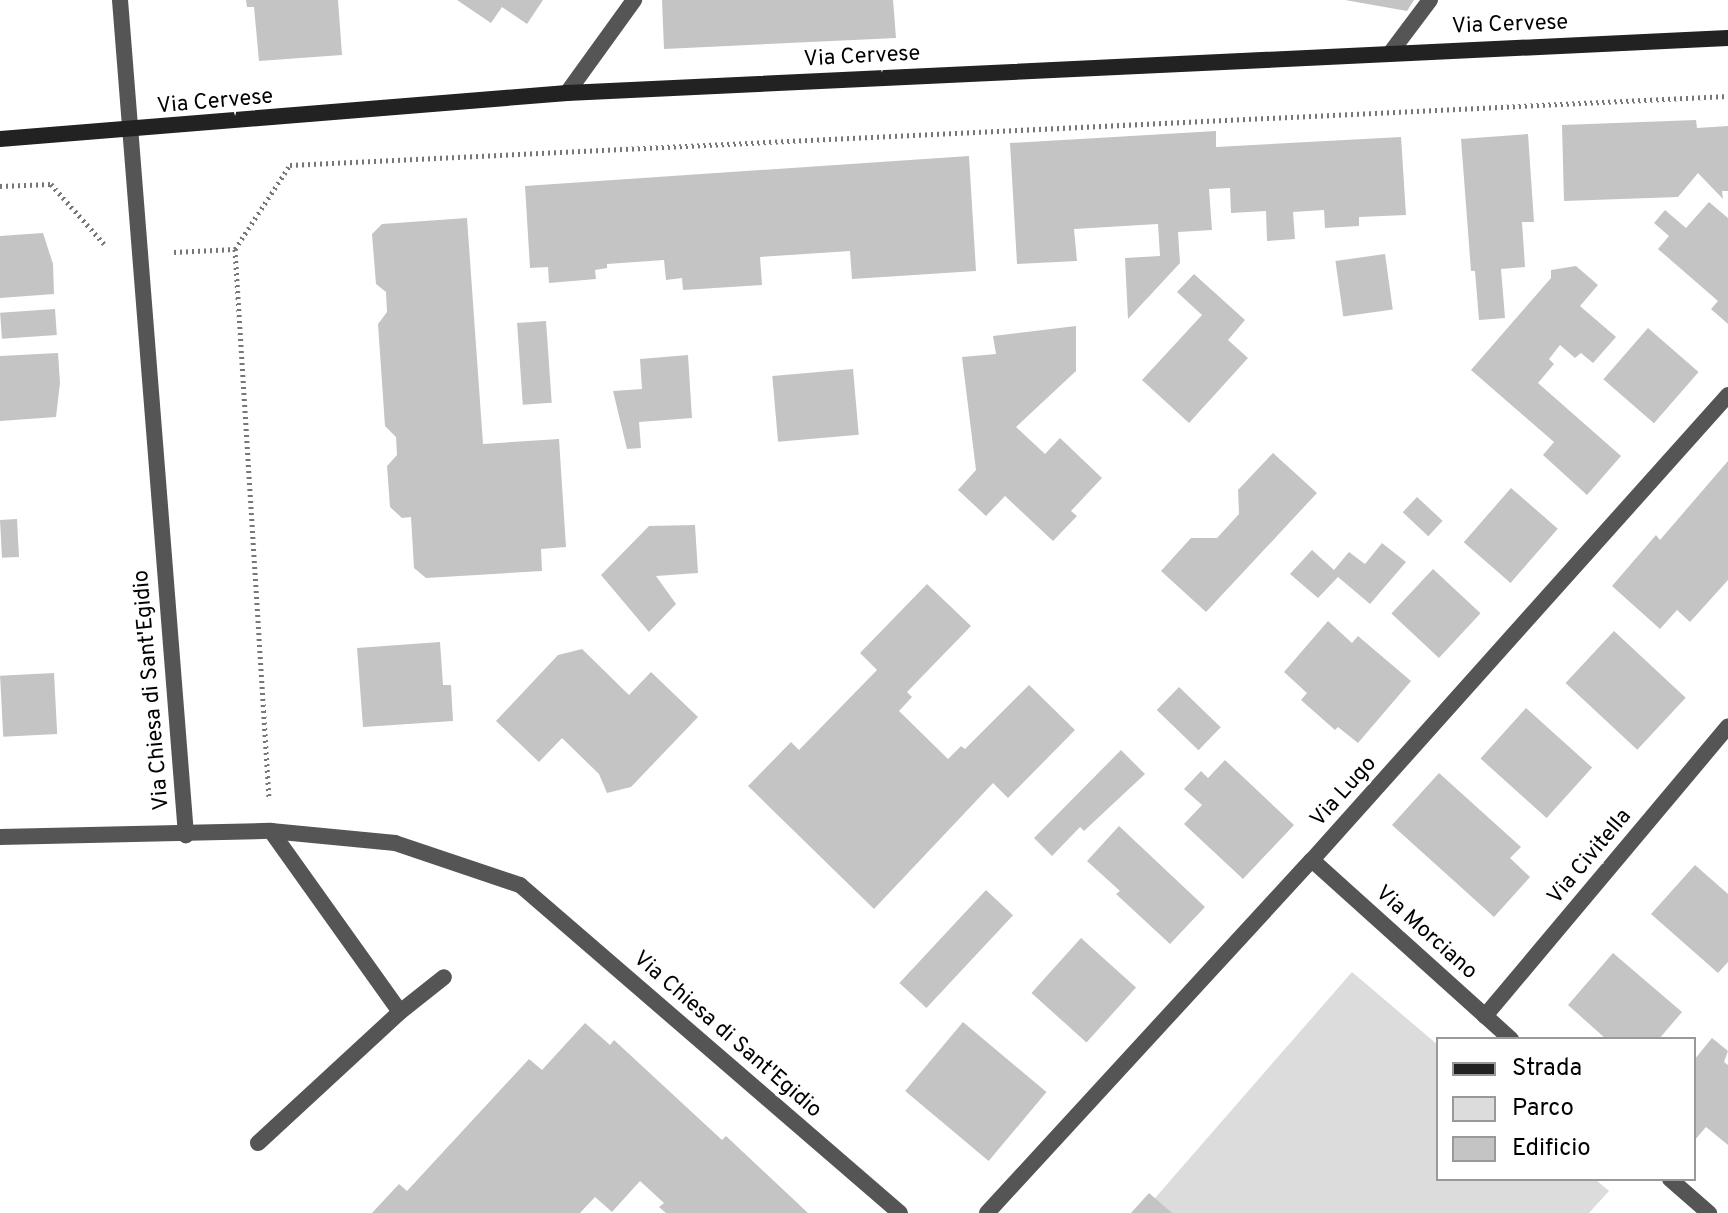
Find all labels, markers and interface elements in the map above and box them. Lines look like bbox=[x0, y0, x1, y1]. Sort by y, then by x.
street label: Via Cervese bbox=[1451, 10, 1569, 40]
street label: Via Cervese bbox=[803, 41, 921, 73]
street label: Via Cervese bbox=[156, 84, 274, 120]
street label: Via Chiesa di Sant'Egidio bbox=[128, 569, 176, 811]
street label: Via Lugo bbox=[1305, 751, 1383, 833]
street label: Via Civitella bbox=[1542, 804, 1638, 910]
street label: Via Morciano bbox=[1370, 880, 1482, 986]
street label: Via Chiesa di Sant'Egidio bbox=[627, 946, 827, 1124]
legend bbox=[1436, 1037, 1696, 1181]
text: Strada bbox=[1512, 1054, 1582, 1084]
text: Parco bbox=[1512, 1094, 1574, 1124]
text: Edificio bbox=[1512, 1134, 1591, 1164]

